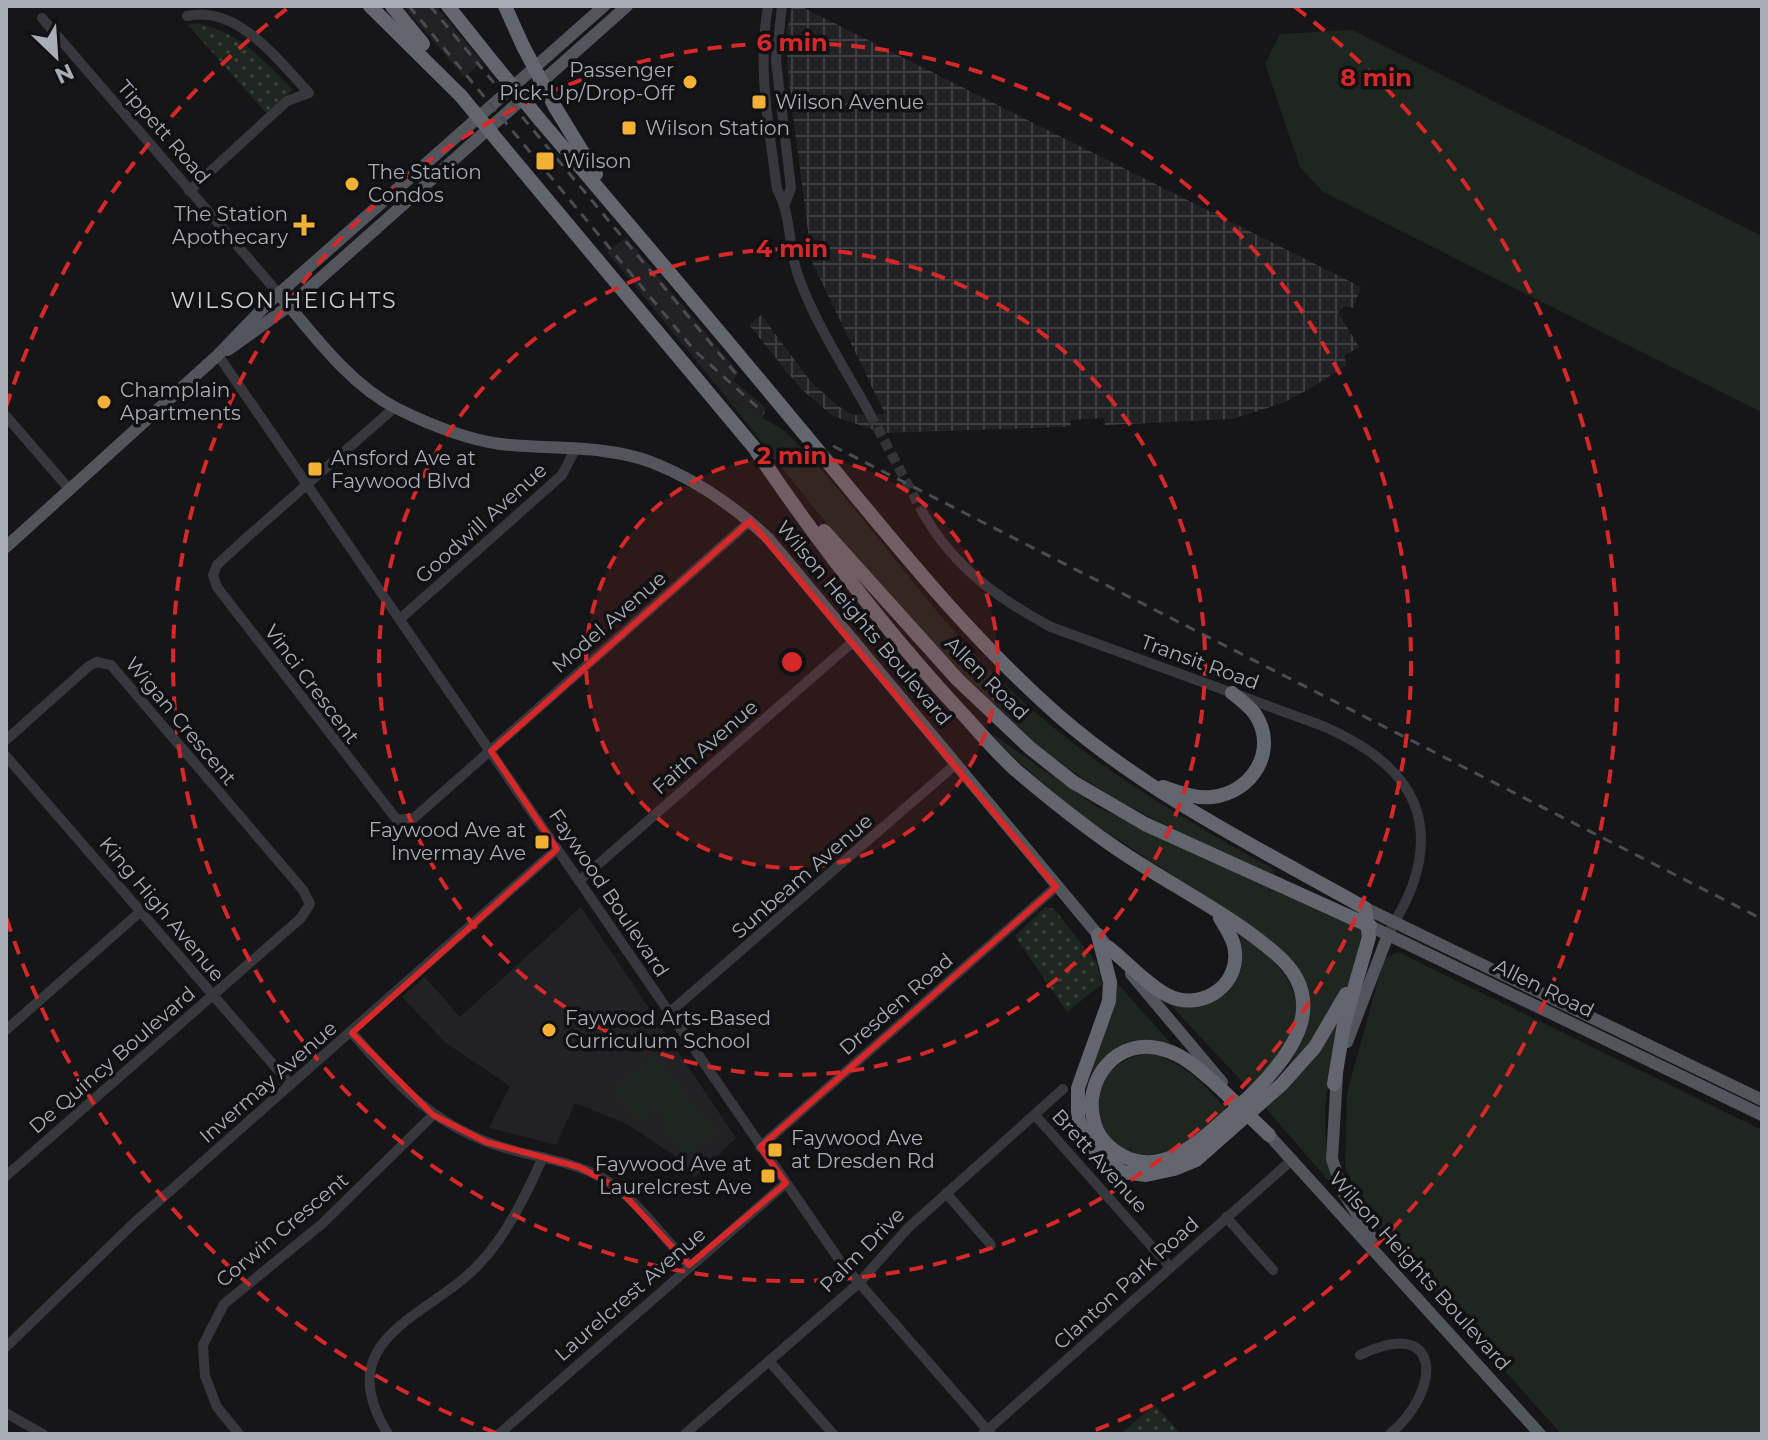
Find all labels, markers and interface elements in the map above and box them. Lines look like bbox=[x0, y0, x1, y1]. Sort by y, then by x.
north arrow bbox=[16, 16, 96, 96]
text: 6 min bbox=[756, 28, 828, 57]
text: N bbox=[50, 58, 78, 90]
place label: Passenger Pick-Up/Drop-Off bbox=[499, 58, 675, 105]
text: 8 min bbox=[1340, 63, 1412, 92]
marker: Passenger Pick-Up/Drop-Off bbox=[681, 73, 699, 91]
street label: Tippett Road bbox=[112, 75, 216, 189]
place label: Wilson Avenue bbox=[775, 90, 924, 114]
marker: Wilson Avenue bbox=[750, 93, 768, 111]
place label: Wilson Station bbox=[645, 116, 790, 140]
marker: Wilson Station bbox=[620, 119, 638, 137]
place label: Wilson bbox=[563, 149, 631, 173]
marker: Wilson bbox=[534, 150, 556, 172]
place label: The Station Condos bbox=[368, 160, 482, 207]
marker: The Station Condos bbox=[343, 175, 361, 193]
place label: The Station Apothecary bbox=[172, 202, 288, 249]
marker: The Station Apothecary bbox=[295, 216, 313, 234]
text: 4 min bbox=[756, 234, 828, 263]
district label: WILSON HEIGHTS bbox=[170, 287, 398, 314]
place label: Champlain Apartments bbox=[120, 378, 241, 425]
marker: Champlain Apartments bbox=[95, 393, 113, 411]
text: 2 min bbox=[757, 441, 827, 470]
place label: Ansford Ave at Faywood Blvd bbox=[331, 446, 476, 493]
street label: Goodwill Avenue bbox=[410, 458, 552, 588]
marker: Ansford Ave at Faywood Blvd bbox=[306, 460, 324, 478]
street label: Wilson Heights Boulevard bbox=[771, 516, 957, 730]
street label: Model Avenue bbox=[547, 566, 671, 678]
street label: Vinci Crescent bbox=[259, 620, 365, 748]
street label: Transit Road bbox=[1137, 629, 1263, 695]
street label: Allen Road bbox=[940, 631, 1034, 725]
centre of rings bbox=[778, 648, 806, 676]
street label: Wigan Crescent bbox=[120, 652, 242, 790]
street label: Faith Avenue bbox=[647, 695, 763, 799]
street label: Faywood Boulevard bbox=[544, 804, 674, 982]
street label: Sunbeam Avenue bbox=[727, 808, 877, 944]
place label: Faywood Ave at Invermay Ave bbox=[369, 818, 526, 865]
street label: King High Avenue bbox=[94, 832, 230, 986]
marker: Faywood Ave at Invermay Ave bbox=[533, 833, 551, 851]
street label: Dresden Road bbox=[834, 948, 958, 1060]
street label: Allen Road bbox=[1490, 953, 1598, 1023]
street label: De Quincy Boulevard bbox=[24, 981, 200, 1139]
place label: Faywood Arts-Based Curriculum School bbox=[565, 1006, 771, 1053]
street label: Invermay Avenue bbox=[194, 1016, 342, 1148]
marker: Faywood Arts-Based Curriculum School bbox=[540, 1021, 558, 1039]
street label: Brett Avenue bbox=[1047, 1104, 1153, 1218]
place label: Faywood Ave at Dresden Rd bbox=[791, 1126, 935, 1173]
marker: Faywood Ave at Dresden Rd bbox=[766, 1141, 784, 1159]
place label: Faywood Ave at Laurelcrest Ave bbox=[595, 1152, 752, 1199]
street label: Wilson Heights Boulevard bbox=[1324, 1166, 1516, 1376]
marker: Faywood Ave at Laurelcrest Ave bbox=[759, 1167, 777, 1185]
street label: Corwin Crescent bbox=[211, 1168, 353, 1292]
street label: Palm Drive bbox=[815, 1203, 909, 1297]
street label: Clanton Park Road bbox=[1048, 1211, 1204, 1355]
street label: Laurelcrest Avenue bbox=[550, 1222, 710, 1366]

